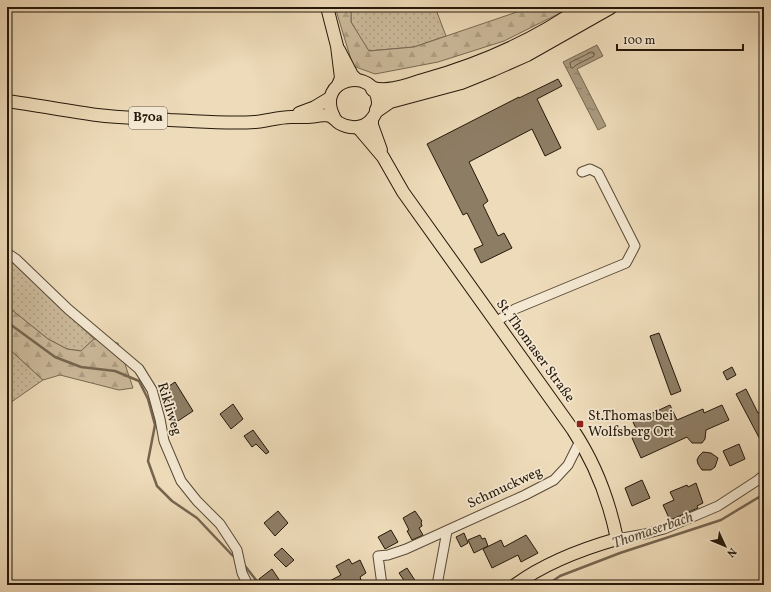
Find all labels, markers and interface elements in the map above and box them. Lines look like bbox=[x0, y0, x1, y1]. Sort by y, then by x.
scale bar bbox=[617, 26, 743, 52]
text: 100 m bbox=[623, 33, 656, 49]
road number: B70a bbox=[129, 107, 167, 129]
street label: St. Thomaser Straße bbox=[491, 296, 579, 407]
street label: Rikliweg bbox=[152, 380, 186, 438]
place label: St.Thomas bei Wolfsberg Ort bbox=[588, 407, 674, 442]
marker: St.Thomas bei Wolfsberg Ort bbox=[575, 419, 585, 429]
street label: Schmuckweg bbox=[465, 462, 545, 514]
water label: Thomaserbach bbox=[610, 507, 696, 555]
north arrow bbox=[705, 526, 745, 566]
text: N bbox=[723, 544, 739, 560]

